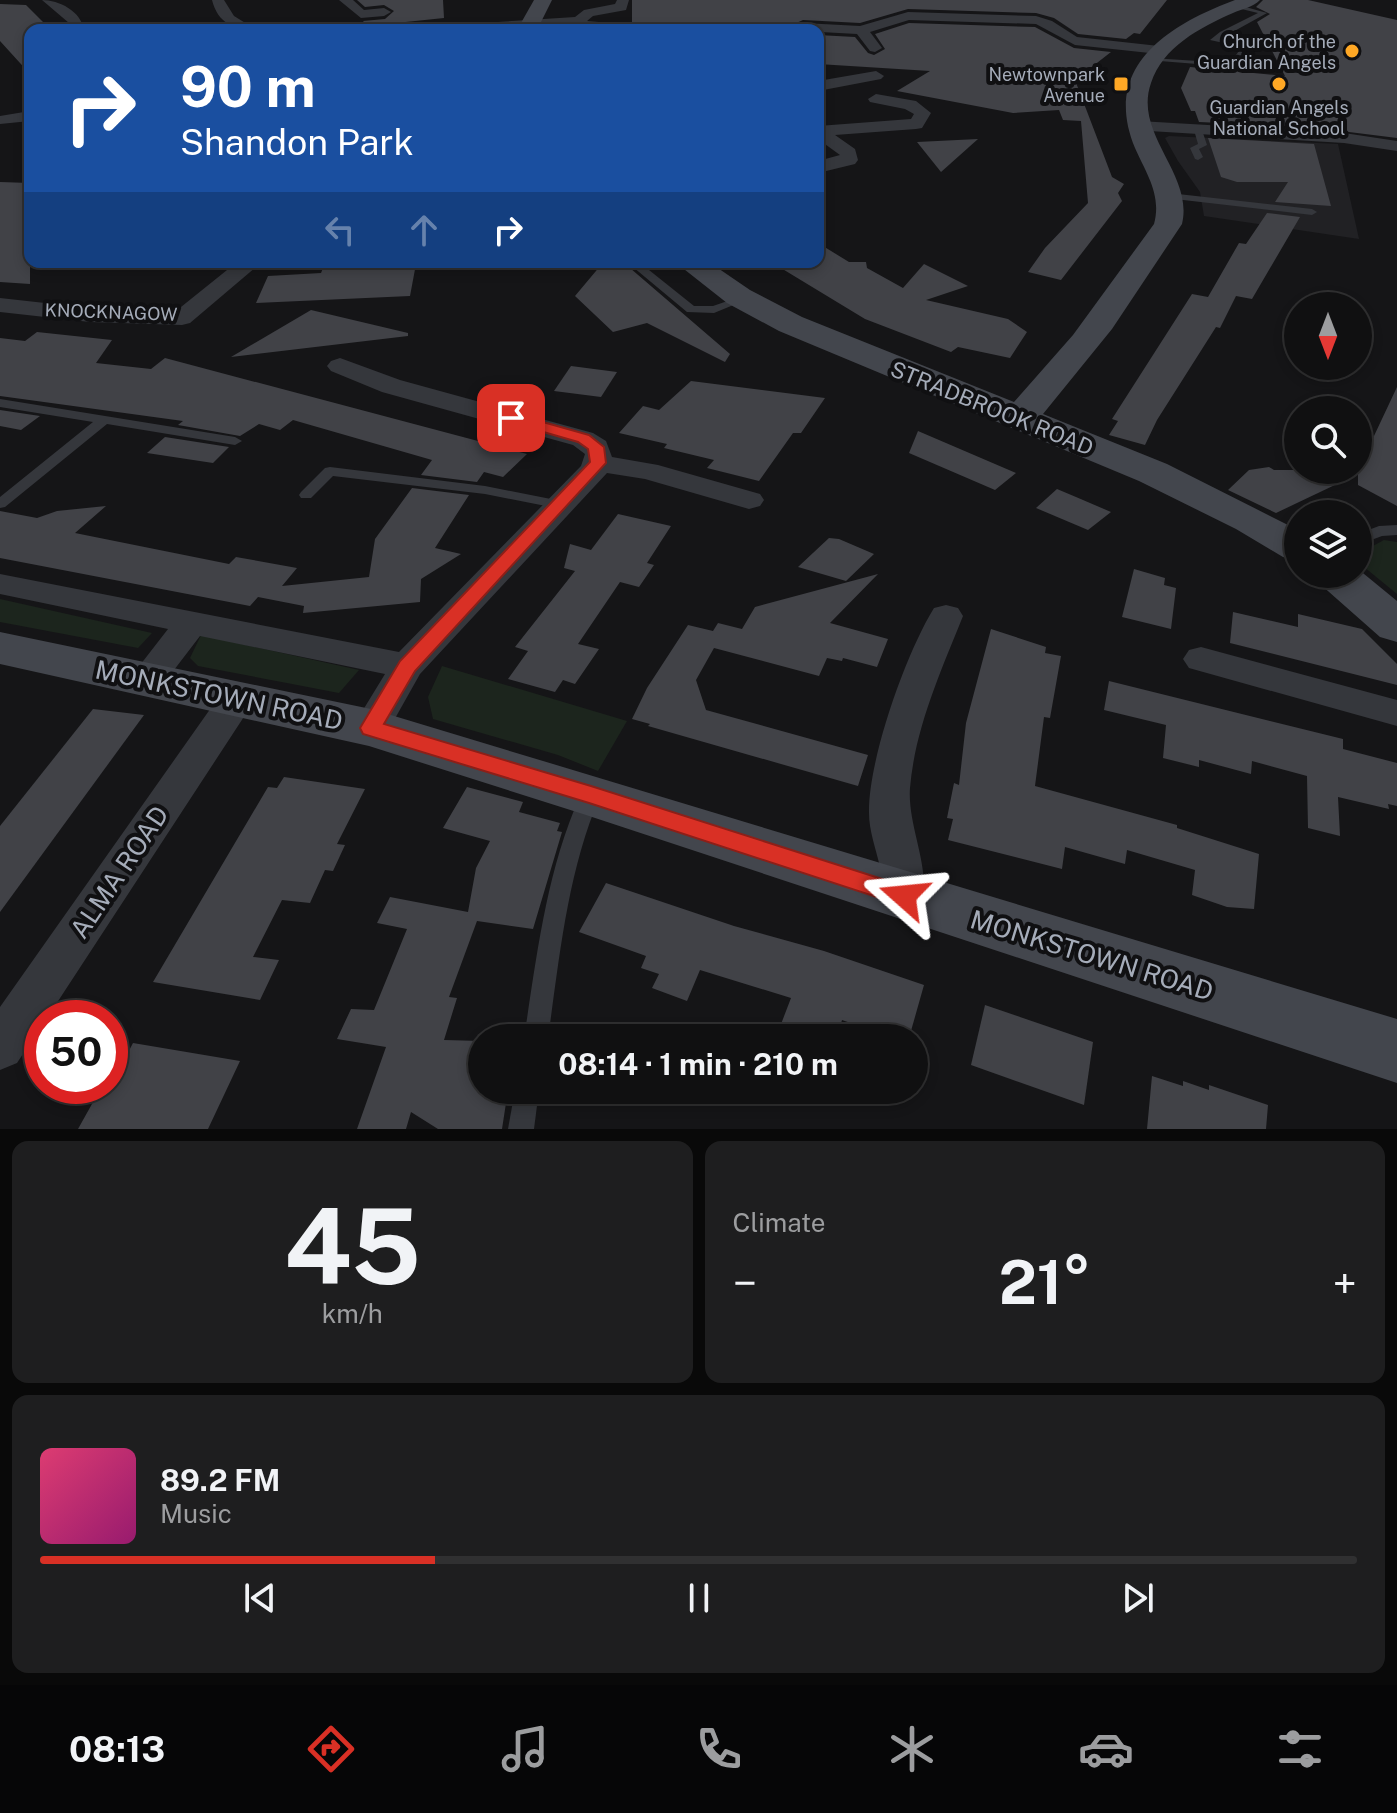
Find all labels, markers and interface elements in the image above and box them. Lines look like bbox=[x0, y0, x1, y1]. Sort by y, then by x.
place label: Church of the Guardian Angels bbox=[1197, 31, 1336, 73]
marker: Church of the Guardian Angels bbox=[1343, 42, 1361, 60]
text: 90 m bbox=[180, 54, 316, 120]
icon: right bbox=[48, 56, 152, 160]
place label: Newtownpark Avenue bbox=[988, 64, 1105, 106]
marker: Newtownpark Avenue bbox=[1112, 75, 1130, 93]
marker: Guardian Angels National School bbox=[1270, 75, 1288, 93]
place label: Guardian Angels National School bbox=[1209, 97, 1349, 139]
text: Shandon Park bbox=[180, 121, 414, 163]
icon: left bbox=[318, 208, 362, 252]
icon: ahead bbox=[402, 208, 446, 252]
icon: right bbox=[486, 208, 530, 252]
north arrow bbox=[1284, 292, 1372, 380]
map controls bbox=[1284, 292, 1372, 588]
street label: KNOCKNAGOW bbox=[44, 299, 178, 325]
street label: STRADBROOK ROAD bbox=[887, 355, 1097, 461]
pin bbox=[477, 384, 545, 452]
icon: arrive bbox=[489, 396, 533, 440]
button: search bbox=[1284, 396, 1372, 484]
button: layers bbox=[1284, 500, 1372, 588]
street label: MONKSTOWN ROAD bbox=[92, 654, 346, 736]
street label: ALMA ROAD bbox=[63, 800, 175, 944]
position arrow bbox=[862, 854, 946, 938]
street label: MONKSTOWN ROAD bbox=[967, 903, 1217, 1007]
speed limit sign: 50 bbox=[24, 1000, 128, 1104]
text: 08:14 · 1 min · 210 m bbox=[558, 1046, 838, 1082]
text: 45 bbox=[284, 1185, 421, 1307]
text: Climate bbox=[733, 1207, 826, 1238]
text: 21° bbox=[999, 1247, 1091, 1318]
text: − bbox=[733, 1257, 757, 1309]
text: + bbox=[1333, 1257, 1357, 1309]
text: km/h bbox=[322, 1298, 383, 1329]
text: 89.2 FM bbox=[160, 1462, 280, 1498]
text: Music bbox=[160, 1498, 232, 1529]
icon: previous bbox=[238, 1576, 282, 1620]
icon: pause bbox=[677, 1576, 721, 1620]
icon: next bbox=[1116, 1576, 1160, 1620]
icon: directions bbox=[303, 1721, 359, 1777]
icon: music bbox=[497, 1721, 553, 1777]
icon: phone bbox=[691, 1721, 747, 1777]
icon: climate bbox=[884, 1721, 940, 1777]
icon: car bbox=[1078, 1721, 1134, 1777]
icon: filters bbox=[1272, 1721, 1328, 1777]
text: 08:13 bbox=[69, 1728, 165, 1770]

